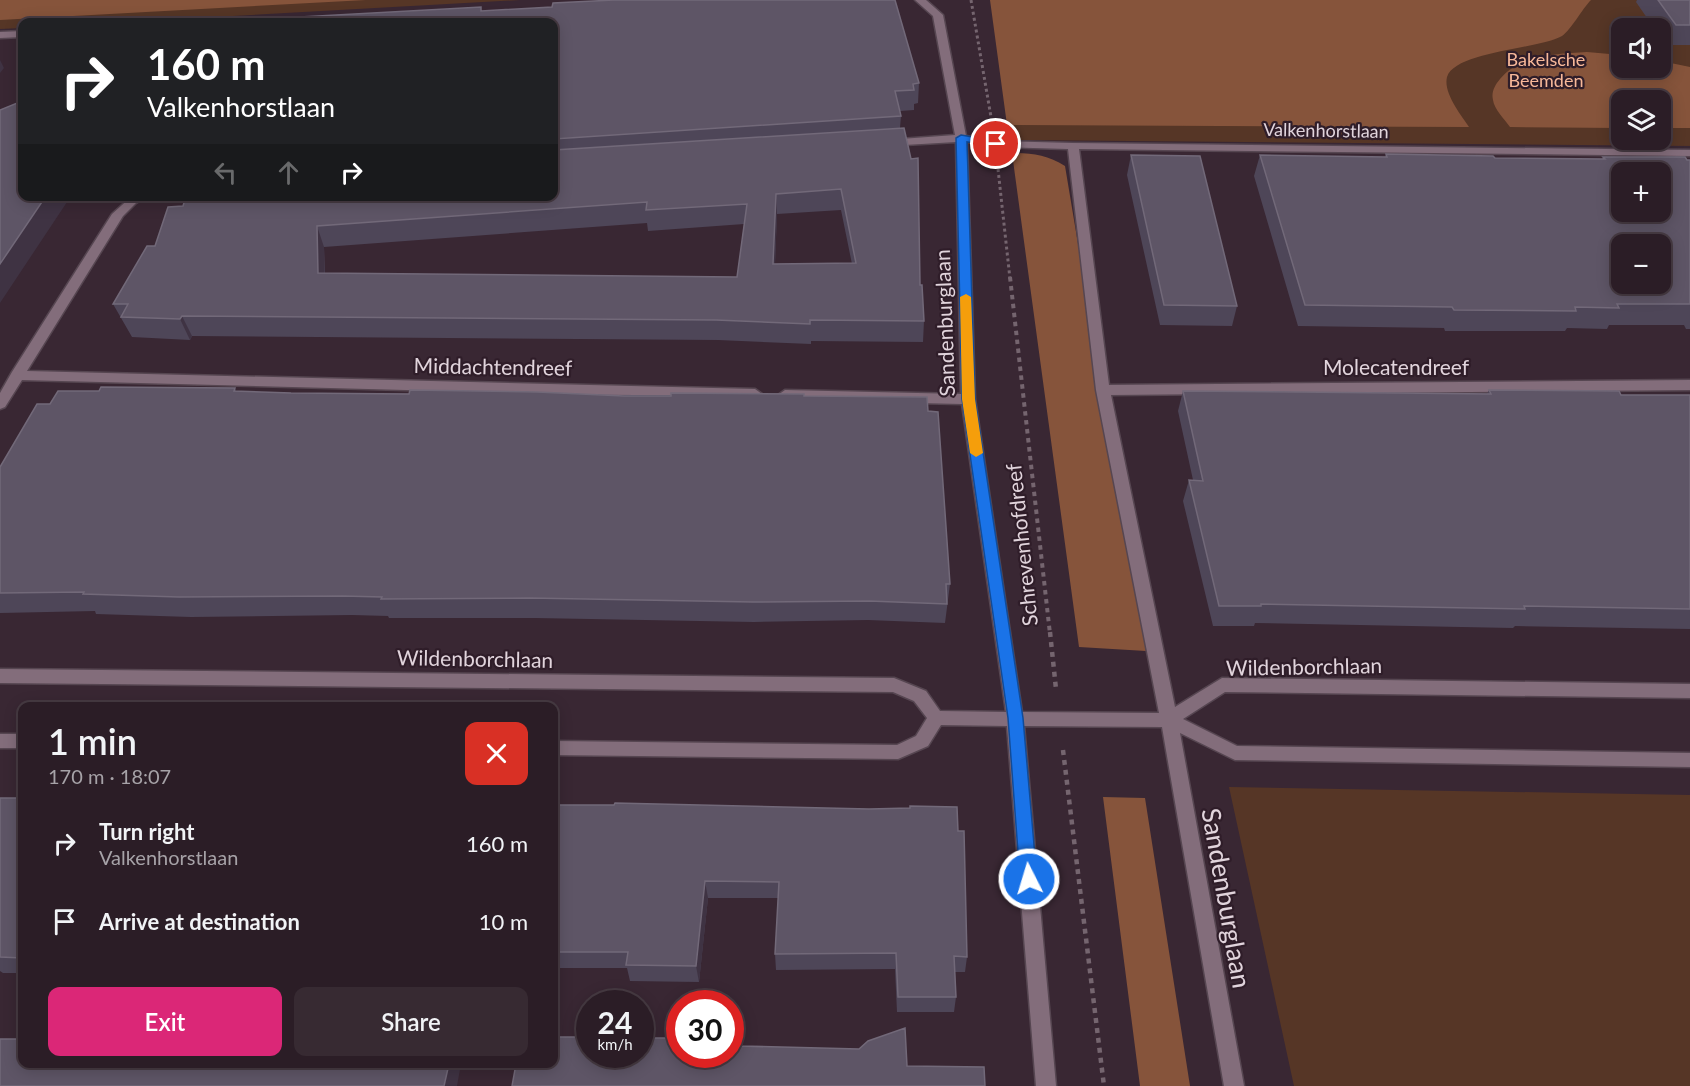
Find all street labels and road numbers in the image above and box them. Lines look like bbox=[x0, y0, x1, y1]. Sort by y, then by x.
street label: Valkenhorstlaan bbox=[1263, 118, 1389, 142]
street label: Sandenburglaan bbox=[929, 249, 959, 397]
street label: Middachtendreef bbox=[413, 352, 573, 380]
street label: Molecatendreef bbox=[1323, 354, 1470, 379]
street label: Schrevenhofdreef bbox=[1000, 462, 1042, 628]
street label: Wildenborchlaan bbox=[397, 644, 553, 672]
street label: Wildenborchlaan bbox=[1226, 652, 1382, 680]
street label: Sandenburglaan bbox=[1195, 805, 1259, 991]

